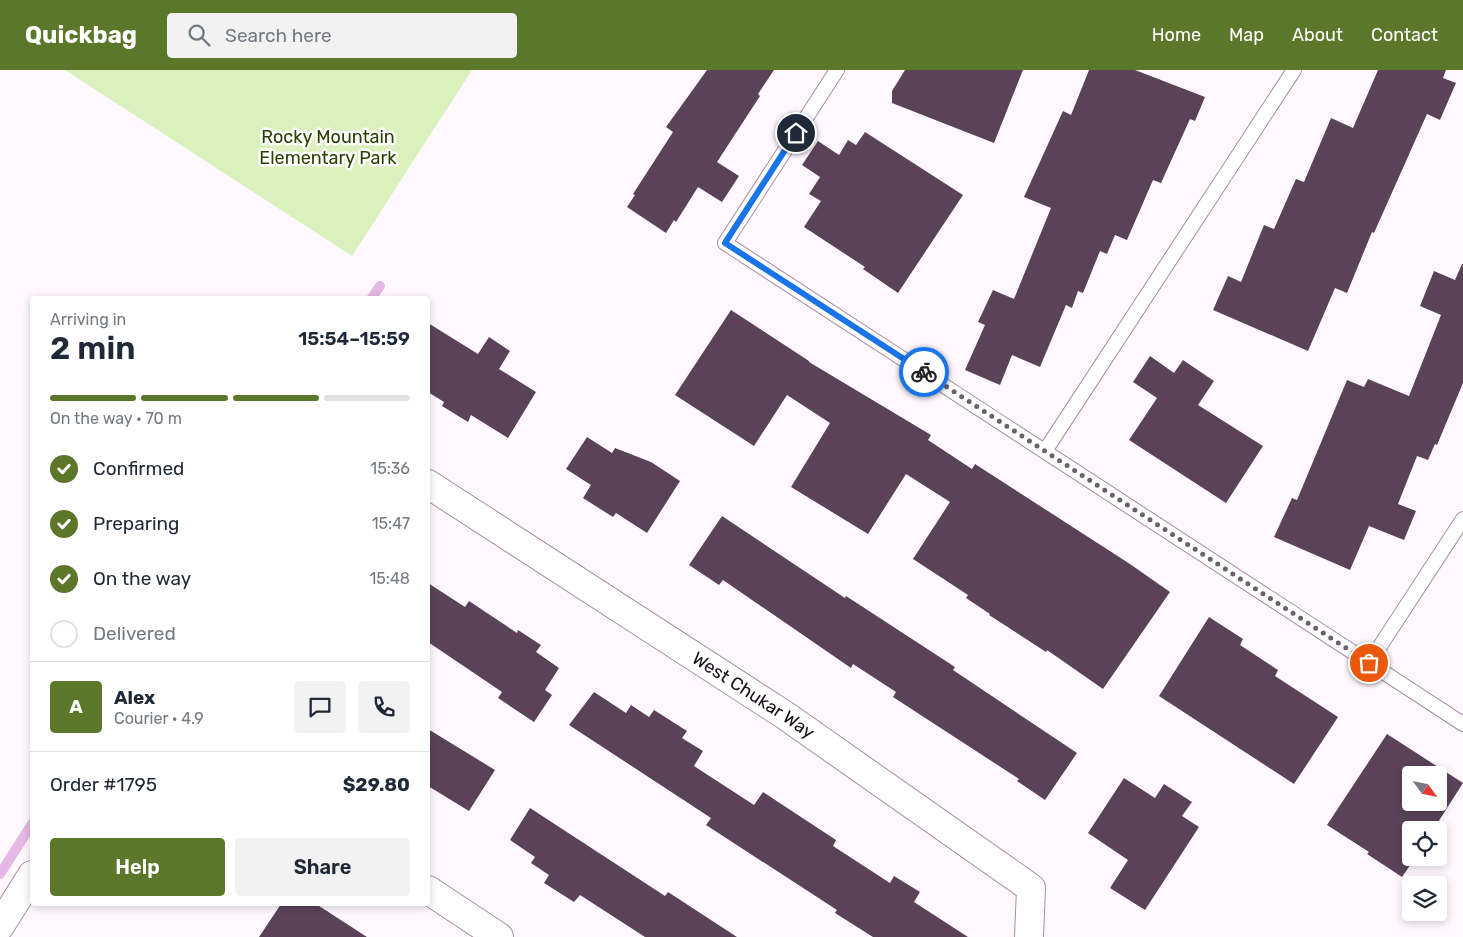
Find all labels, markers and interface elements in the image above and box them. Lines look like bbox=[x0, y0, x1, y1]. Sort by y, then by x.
search box bbox=[167, 13, 517, 58]
text: Quickbag bbox=[25, 21, 137, 49]
icon: search bbox=[185, 21, 213, 49]
text: Search here bbox=[225, 24, 332, 47]
text: Home bbox=[1152, 24, 1201, 46]
text: Map bbox=[1229, 24, 1264, 46]
text: About bbox=[1292, 24, 1343, 46]
text: Contact bbox=[1371, 24, 1438, 46]
pin bbox=[775, 112, 817, 154]
icon: home bbox=[782, 119, 810, 147]
park label: Rocky Mountain Elementary Park bbox=[259, 126, 397, 169]
text: Arriving in bbox=[50, 310, 126, 329]
text: 15:54–15:59 bbox=[298, 327, 410, 350]
text: 2 min bbox=[50, 329, 135, 367]
courier bbox=[899, 347, 949, 397]
icon: bike bbox=[910, 358, 938, 386]
text: On the way · 70 m bbox=[50, 409, 182, 428]
icon: check bbox=[50, 455, 78, 483]
text: Confirmed bbox=[93, 457, 184, 480]
text: 15:36 bbox=[370, 459, 410, 478]
icon: check bbox=[50, 510, 78, 538]
text: Preparing bbox=[93, 512, 179, 535]
text: 15:47 bbox=[372, 514, 410, 533]
icon: check bbox=[50, 565, 78, 593]
text: On the way bbox=[93, 567, 191, 590]
text: 15:48 bbox=[369, 569, 410, 588]
text: Delivered bbox=[93, 622, 176, 645]
pin bbox=[1348, 642, 1390, 684]
street label: West Chukar Way bbox=[688, 647, 819, 744]
icon: bag bbox=[1355, 649, 1383, 677]
button: chat bbox=[294, 681, 346, 733]
button: phone bbox=[358, 681, 410, 733]
text: Alex bbox=[114, 686, 155, 709]
text: A bbox=[69, 695, 83, 718]
text: Courier · 4.9 bbox=[114, 709, 204, 728]
north arrow bbox=[1402, 766, 1448, 811]
map controls bbox=[1402, 766, 1447, 921]
text: Order #1795 bbox=[50, 773, 157, 796]
text: $29.80 bbox=[343, 773, 410, 796]
button: locate bbox=[1402, 821, 1447, 866]
button: Help bbox=[50, 838, 225, 896]
button: Share bbox=[235, 838, 410, 896]
button: layers bbox=[1402, 876, 1447, 921]

